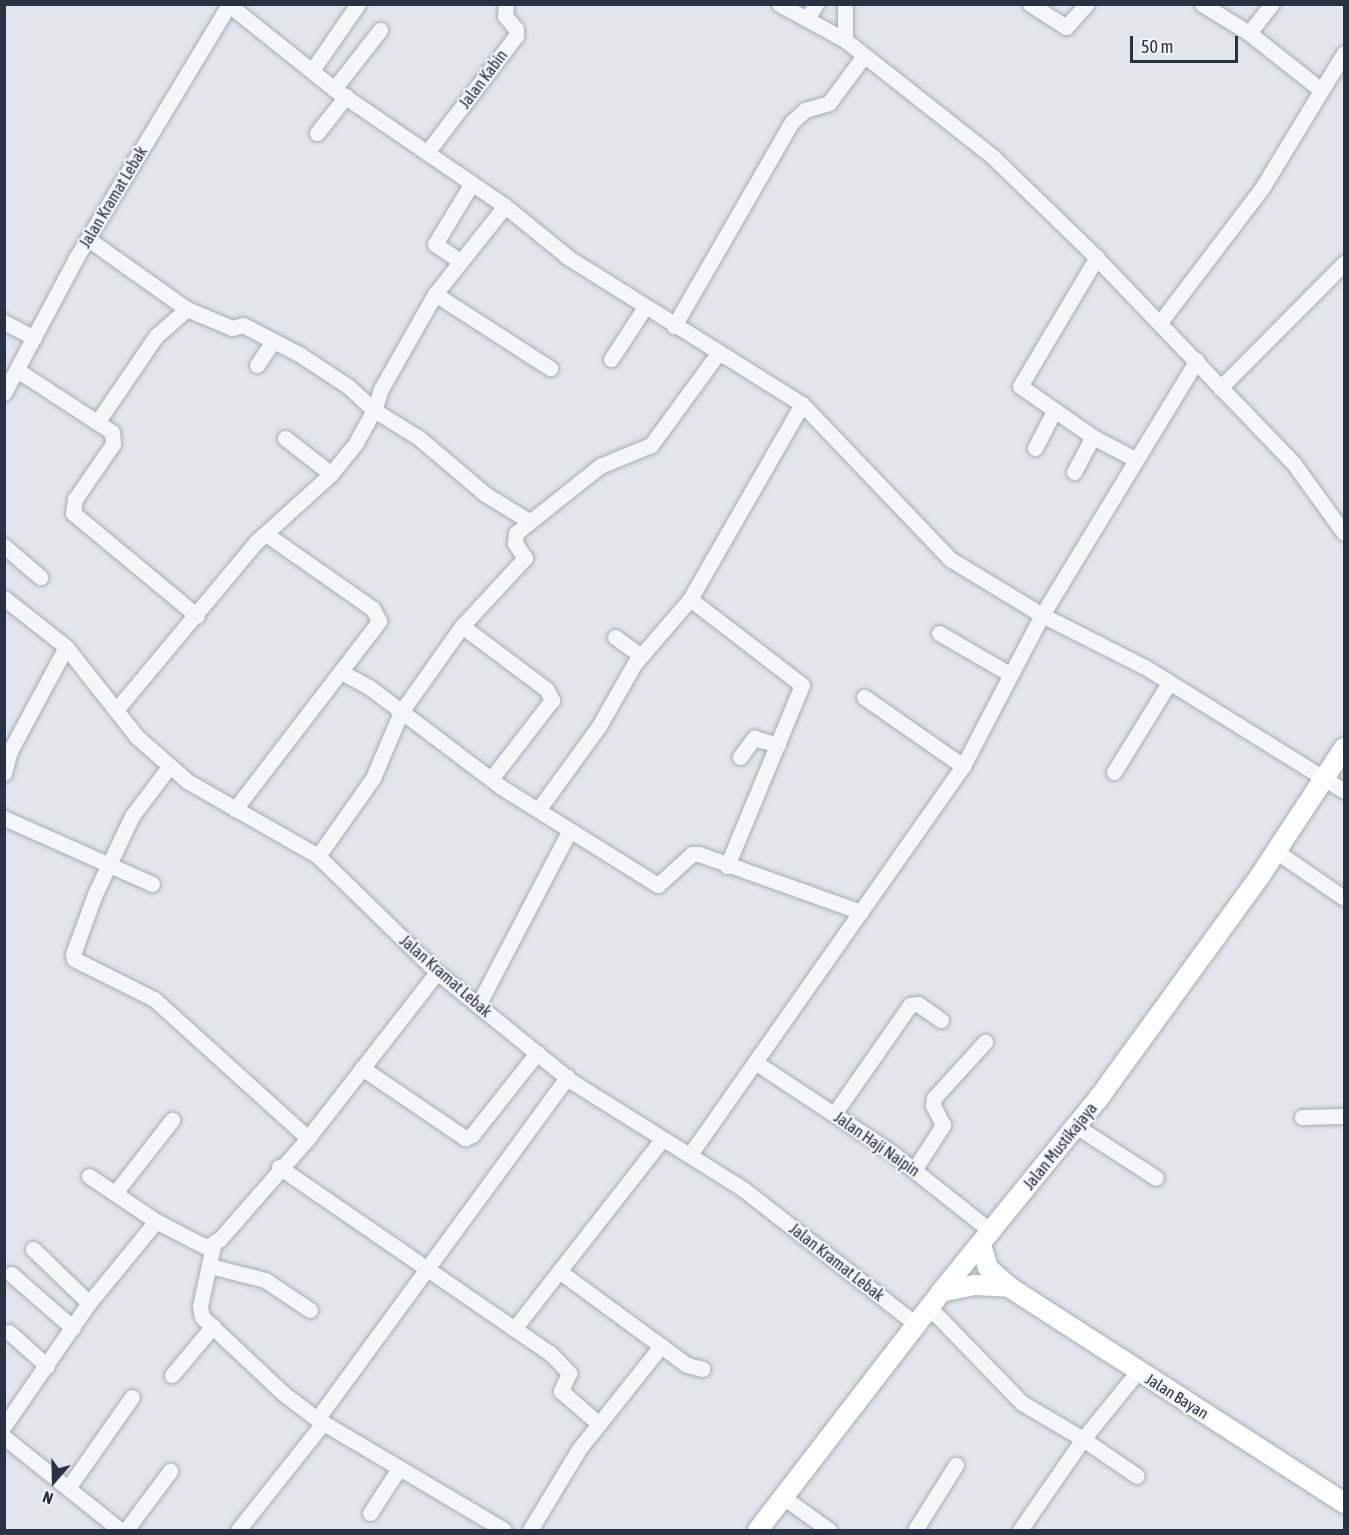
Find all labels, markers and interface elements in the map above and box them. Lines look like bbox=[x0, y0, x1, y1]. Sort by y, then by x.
scale bar bbox=[1133, 24, 1241, 62]
text: 50 m bbox=[1141, 36, 1173, 57]
street label: Jalan Kabin bbox=[455, 46, 511, 112]
street label: Jalan Kramat Lebak bbox=[75, 143, 151, 251]
street label: Jalan Kramat Lebak bbox=[396, 931, 496, 1021]
street label: Jalan Mustikajaya bbox=[1019, 1099, 1101, 1193]
street label: Jalan Haji Naipin bbox=[831, 1107, 923, 1181]
street label: Jalan Kramat Lebak bbox=[786, 1219, 888, 1305]
street label: Jalan Bayan bbox=[1142, 1369, 1212, 1423]
north arrow bbox=[24, 1451, 84, 1511]
text: N bbox=[40, 1488, 55, 1508]

